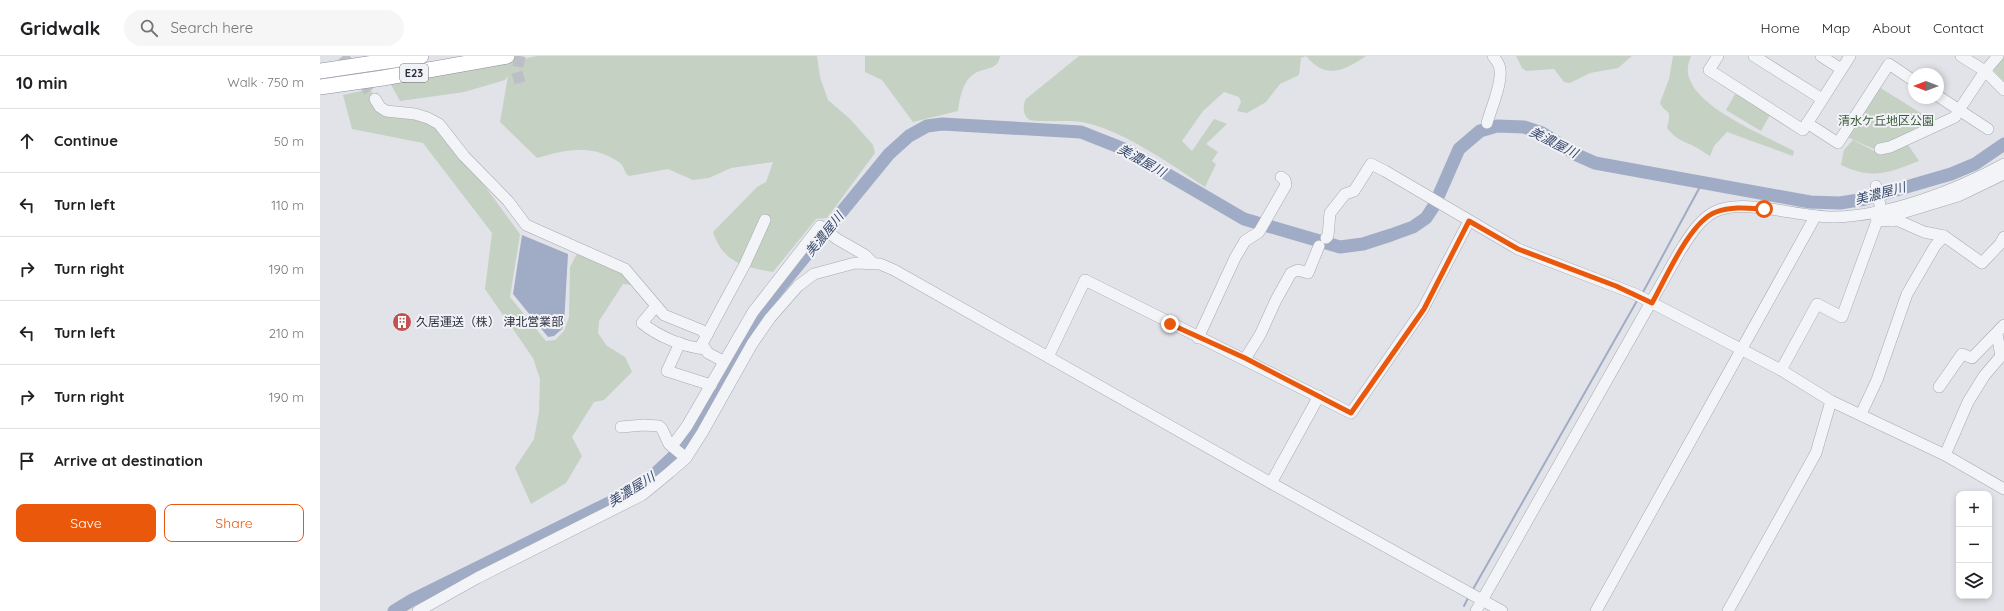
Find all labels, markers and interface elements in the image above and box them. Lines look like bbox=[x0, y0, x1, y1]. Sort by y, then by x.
search box bbox=[124, 10, 404, 46]
text: Gridwalk bbox=[20, 16, 100, 40]
icon: search bbox=[138, 17, 160, 39]
text: Search here bbox=[170, 18, 253, 37]
text: Home bbox=[1761, 19, 1800, 37]
text: Map bbox=[1822, 19, 1850, 37]
text: About bbox=[1872, 19, 1911, 37]
text: Contact bbox=[1933, 19, 1984, 37]
road number: E23 bbox=[400, 64, 428, 82]
north arrow bbox=[1908, 68, 1944, 104]
text: 10 min bbox=[16, 72, 68, 93]
text: Walk · 750 m bbox=[227, 74, 304, 90]
park label: 清水ケ丘地区公園 bbox=[1838, 113, 1934, 128]
water label: 美濃屋川 bbox=[1527, 123, 1583, 162]
icon: ahead bbox=[16, 130, 38, 152]
text: Continue bbox=[54, 131, 118, 150]
text: 50 m bbox=[274, 133, 304, 149]
water label: 美濃屋川 bbox=[1115, 140, 1170, 181]
water label: 美濃屋川 bbox=[1853, 178, 1909, 207]
icon: left bbox=[16, 194, 38, 216]
text: Turn left bbox=[54, 195, 116, 214]
text: 110 m bbox=[271, 197, 304, 213]
route start bbox=[1755, 200, 1773, 218]
water label: 美濃屋川 bbox=[801, 207, 848, 259]
icon: right bbox=[16, 258, 38, 280]
text: Turn right bbox=[54, 259, 125, 278]
text: 190 m bbox=[269, 261, 304, 277]
building icon: 久居運送（株） 津北営業部 bbox=[391, 311, 413, 333]
place label: 久居運送（株） 津北営業部 bbox=[416, 314, 563, 329]
route end bbox=[1161, 315, 1179, 333]
icon: left bbox=[16, 322, 38, 344]
text: Turn left bbox=[54, 323, 116, 342]
text: 210 m bbox=[269, 325, 304, 341]
icon: right bbox=[16, 386, 38, 408]
text: Turn right bbox=[54, 387, 125, 406]
text: 190 m bbox=[269, 389, 304, 405]
icon: arrive bbox=[16, 450, 38, 472]
text: Arrive at destination bbox=[54, 451, 203, 470]
water label: 美濃屋川 bbox=[605, 467, 659, 510]
map controls bbox=[1956, 491, 1992, 599]
button: + bbox=[1956, 491, 1992, 527]
button: Save bbox=[16, 504, 156, 542]
button: Share bbox=[164, 504, 304, 542]
button: − bbox=[1956, 527, 1992, 563]
button: layers bbox=[1956, 563, 1992, 599]

